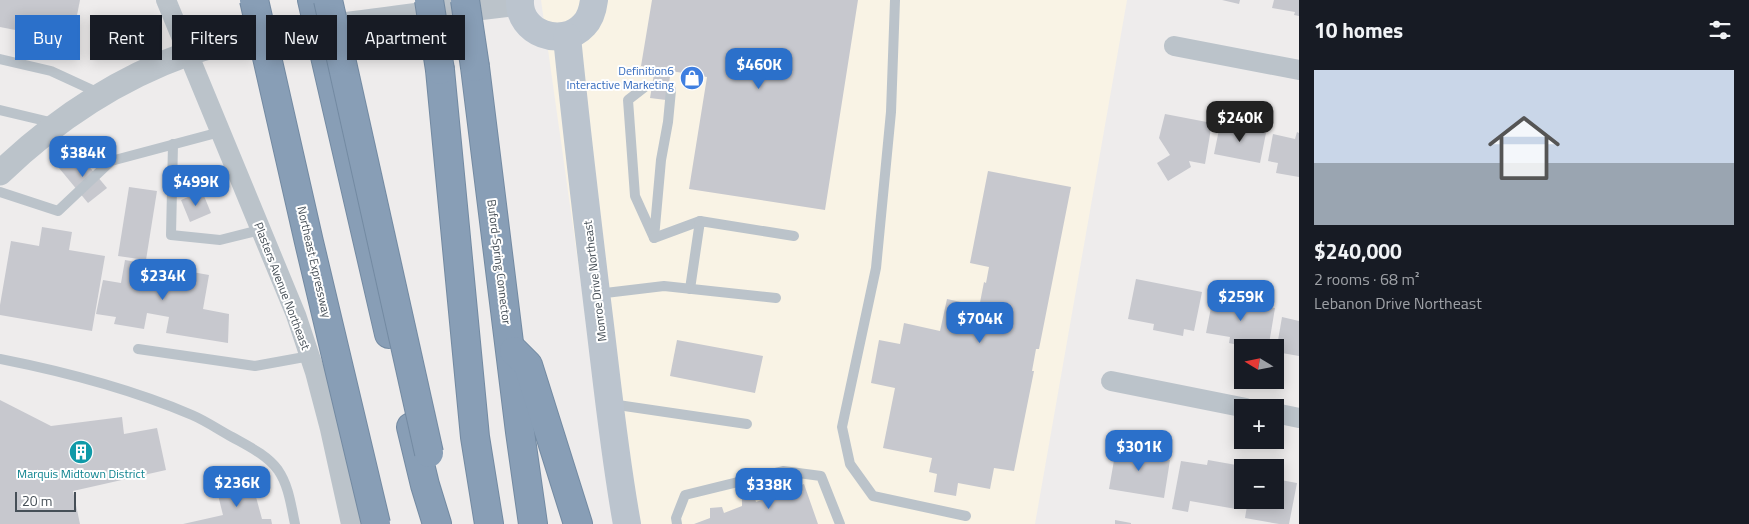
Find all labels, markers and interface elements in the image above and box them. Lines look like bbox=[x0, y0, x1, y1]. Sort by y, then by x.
text: 10 homes bbox=[1314, 14, 1403, 46]
chip: Buy bbox=[15, 15, 80, 60]
chip: Rent bbox=[90, 15, 162, 60]
chip: Filters bbox=[172, 15, 256, 60]
chip: New bbox=[266, 15, 337, 60]
chip: Apartment bbox=[347, 15, 465, 60]
icon: filters bbox=[1706, 16, 1734, 44]
pin: $460K bbox=[724, 48, 794, 90]
text: $460K bbox=[736, 52, 782, 76]
place label: Definition6 Interactive Marketing bbox=[566, 61, 674, 94]
shop icon: Definition6 Interactive Marketing bbox=[679, 65, 705, 91]
pin: $240K bbox=[1205, 100, 1275, 143]
icon: home bbox=[1479, 103, 1569, 193]
text: $240K bbox=[1217, 105, 1263, 129]
pin: $384K bbox=[48, 136, 118, 178]
text: $384K bbox=[60, 140, 106, 164]
pin: $499K bbox=[161, 164, 231, 207]
text: $499K bbox=[173, 169, 219, 193]
street label: Buford-Spring Connector bbox=[482, 198, 517, 325]
street label: Northeast Expressway bbox=[292, 204, 337, 320]
street label: Plasters Avenue Northeast bbox=[249, 219, 316, 353]
street label: Monroe Drive Northeast bbox=[578, 219, 611, 343]
text: $240,000 bbox=[1314, 235, 1402, 267]
pin: $234K bbox=[128, 258, 198, 301]
text: $234K bbox=[140, 263, 186, 287]
text: 2 rooms · 68 m² bbox=[1314, 267, 1419, 291]
pin: $259K bbox=[1206, 280, 1276, 322]
text: $259K bbox=[1218, 284, 1264, 308]
text: Lebanon Drive Northeast bbox=[1314, 291, 1482, 315]
pin: $704K bbox=[945, 302, 1015, 344]
text: $704K bbox=[957, 306, 1003, 330]
north arrow bbox=[1234, 339, 1284, 389]
map controls bbox=[1234, 339, 1284, 509]
button: + bbox=[1234, 399, 1284, 449]
pin: $301K bbox=[1104, 430, 1174, 472]
text: $301K bbox=[1116, 434, 1162, 458]
building icon: Marquis Midtown District bbox=[68, 439, 94, 465]
button: − bbox=[1234, 459, 1284, 509]
place label: Marquis Midtown District bbox=[17, 464, 146, 483]
pin: $236K bbox=[202, 466, 272, 508]
pin: $338K bbox=[734, 468, 804, 510]
text: $236K bbox=[214, 470, 260, 494]
text: $338K bbox=[746, 472, 792, 496]
scale bar bbox=[15, 489, 76, 512]
text: 20 m bbox=[22, 490, 52, 511]

